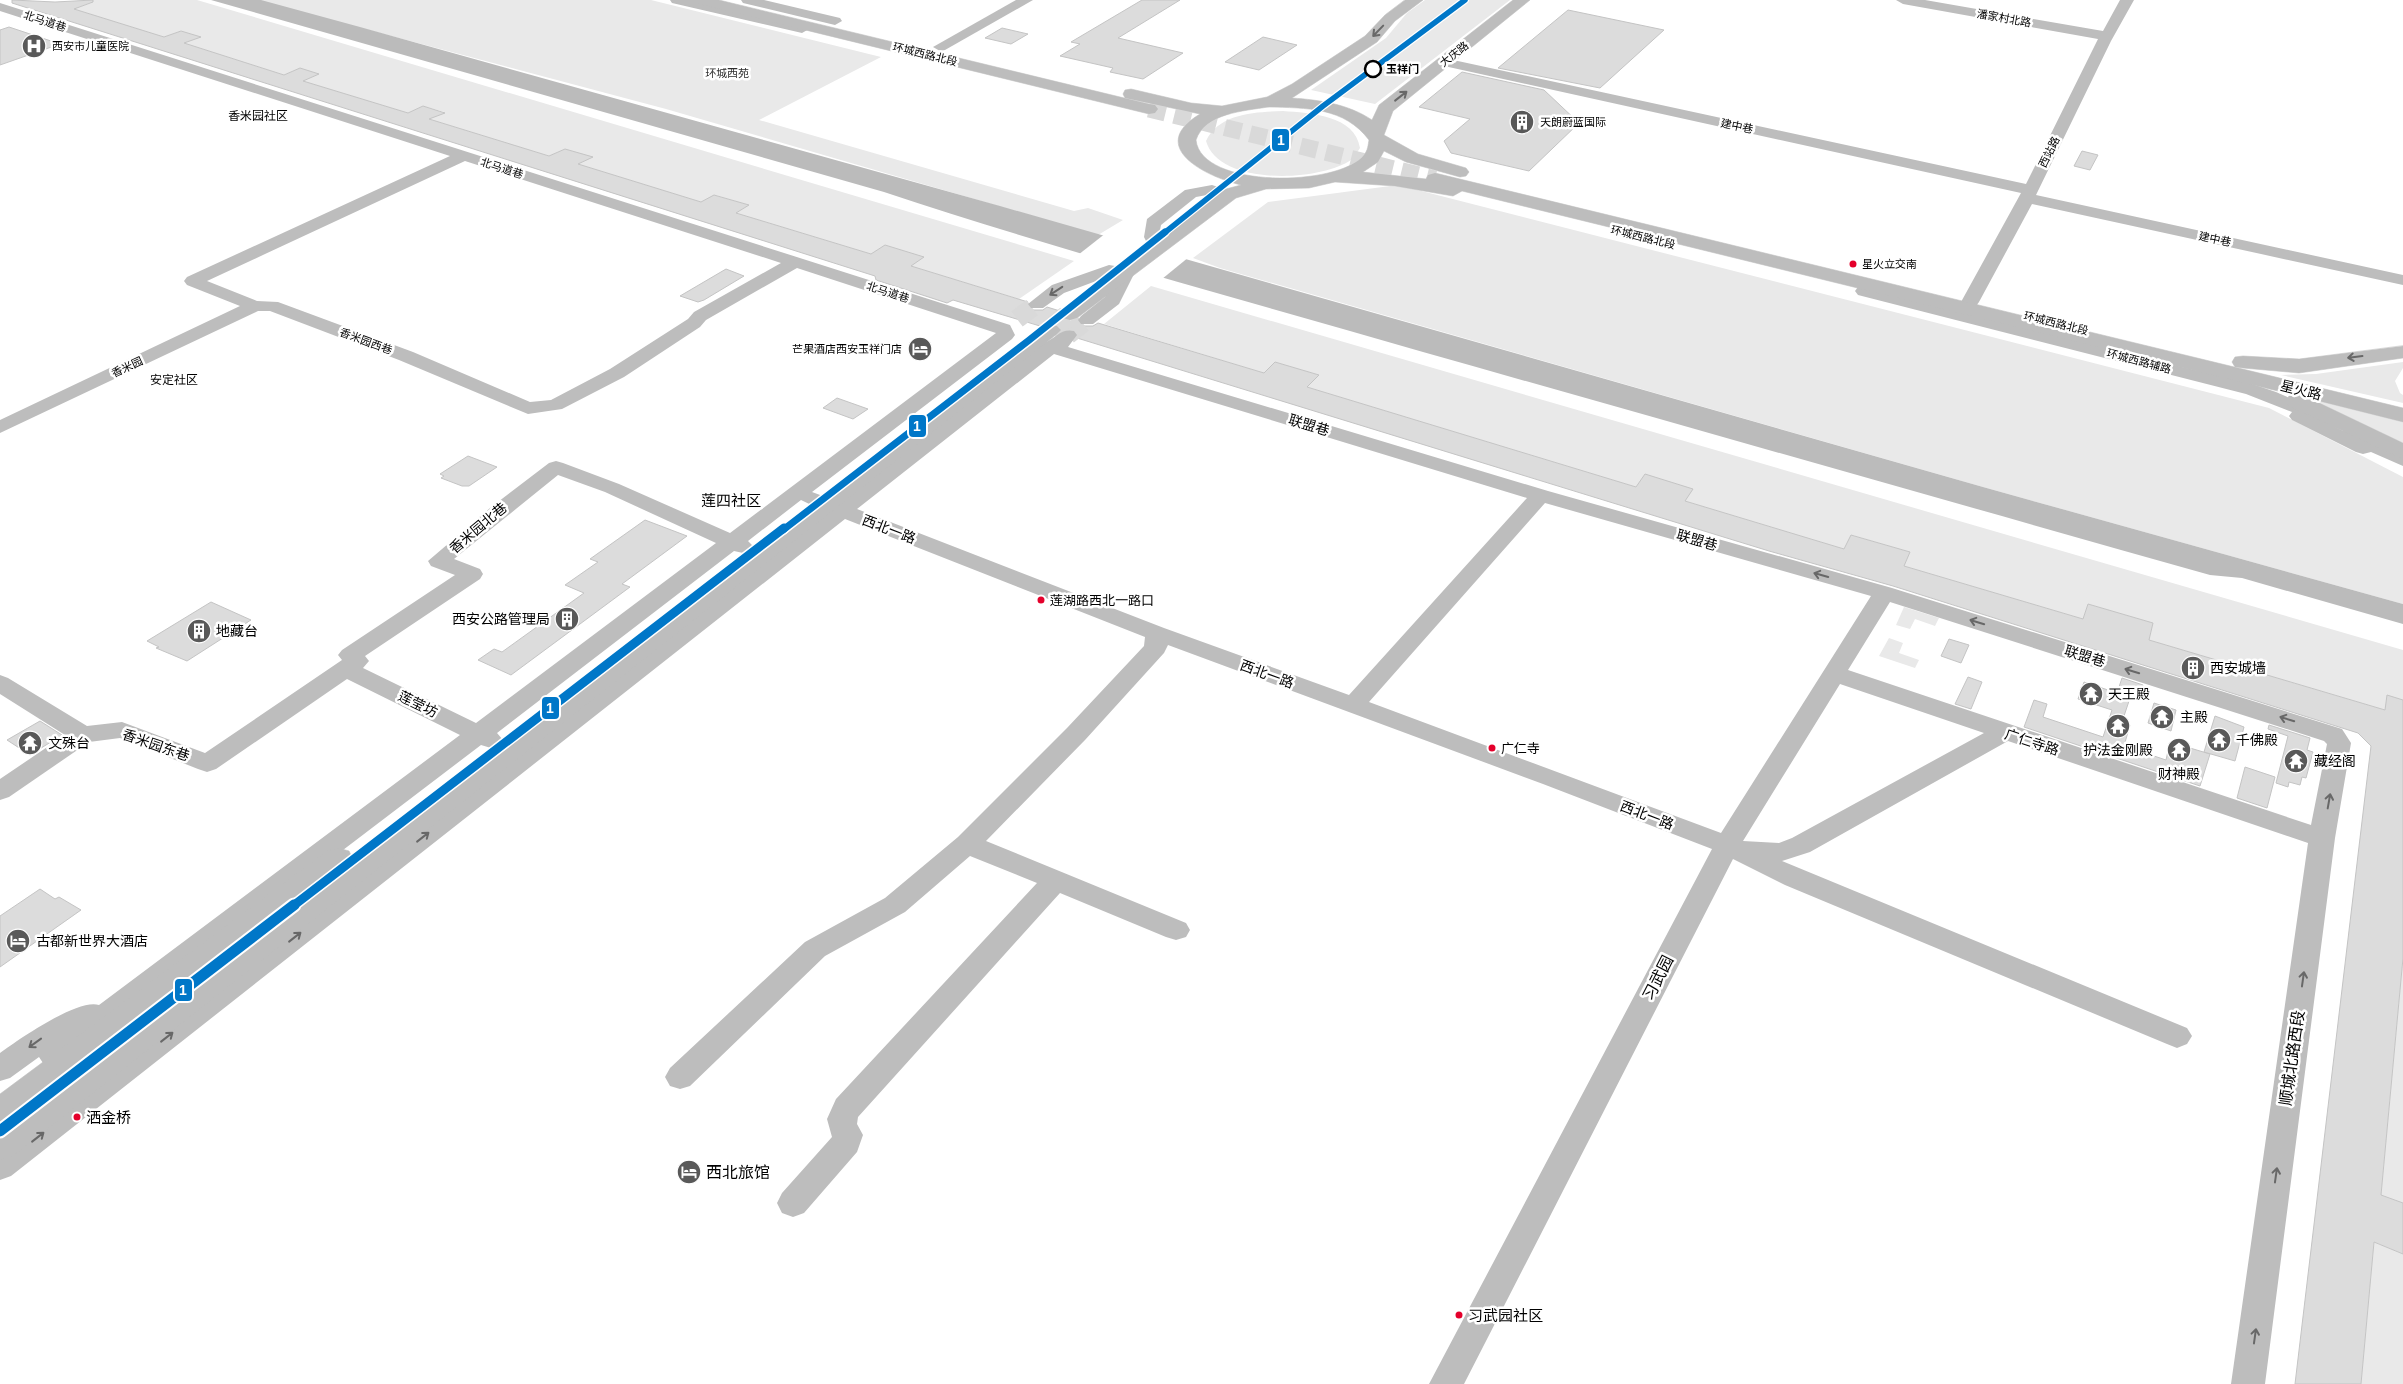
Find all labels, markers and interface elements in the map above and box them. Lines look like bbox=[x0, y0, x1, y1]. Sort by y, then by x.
street label: 潘家村北路 bbox=[1976, 7, 2032, 29]
street label: 北马道巷 bbox=[22, 8, 68, 34]
one-way arrow bbox=[1372, 25, 1384, 37]
hospital icon: 西安市儿童医院 bbox=[21, 33, 47, 59]
street label: 大庆路 bbox=[1437, 39, 1471, 69]
place label: 西安市儿童医院 bbox=[52, 40, 129, 52]
street label: 环城西路北段 bbox=[892, 40, 958, 68]
marker: 玉祥门 bbox=[1364, 60, 1382, 78]
place label: 玉祥门 bbox=[1386, 63, 1419, 75]
park label: 环城西苑 bbox=[705, 67, 749, 79]
one-way arrow bbox=[1394, 91, 1407, 102]
district label: 香米园社区 bbox=[228, 109, 288, 123]
building icon: 天朗蔚蓝国际 bbox=[1509, 109, 1535, 135]
place label: 天朗蔚蓝国际 bbox=[1540, 116, 1606, 128]
street label: 建中巷 bbox=[1720, 117, 1754, 135]
line badge: 1 bbox=[1271, 128, 1290, 152]
text: 1 bbox=[1277, 132, 1285, 148]
street label: 西站路 bbox=[2036, 135, 2062, 169]
street label: 北马道巷 bbox=[479, 155, 525, 181]
street label: 环城西路北段 bbox=[1610, 223, 1676, 251]
street label: 建中巷 bbox=[2198, 230, 2232, 248]
place label: 星火立交南 bbox=[1862, 258, 1917, 270]
marker: 星火立交南 bbox=[1848, 259, 1858, 269]
street label: 北马道巷 bbox=[865, 279, 911, 305]
one-way arrow bbox=[1049, 286, 1063, 296]
street label: 环城西路北段 bbox=[2023, 309, 2089, 337]
street label: 香米园西巷 bbox=[338, 326, 394, 356]
hotel icon: 芒果酒店西安玉祥门店 bbox=[907, 336, 933, 362]
place label: 芒果酒店西安玉祥门店 bbox=[792, 343, 902, 355]
street label: 环城西路辅路 bbox=[2106, 347, 2172, 375]
one-way arrow bbox=[2347, 352, 2363, 362]
street label: 香米园 bbox=[110, 355, 144, 379]
district label: 安定社区 bbox=[150, 373, 198, 387]
street label: 星火路 bbox=[2279, 377, 2323, 403]
street label: 联盟巷 bbox=[1287, 411, 1331, 439]
line badge: 1 bbox=[908, 414, 927, 438]
text: 1 bbox=[913, 418, 921, 434]
district label: 莲四社区 bbox=[701, 492, 761, 509]
street label: 香米园北巷 bbox=[446, 499, 510, 557]
street label: 西北一路 bbox=[860, 511, 918, 547]
street label: 联盟巷 bbox=[1675, 527, 1719, 553]
one-way arrow bbox=[1813, 570, 1829, 580]
place label: 莲湖路西北一路口 bbox=[1050, 593, 1154, 608]
marker: 莲湖路西北一路口 bbox=[1036, 595, 1046, 605]
building icon: 西安公路管理局 bbox=[554, 606, 580, 632]
place label: 西安公路管理局 bbox=[452, 611, 550, 627]
one-way arrow bbox=[1969, 617, 1985, 627]
building icon: 地藏台 bbox=[186, 618, 212, 644]
place label: 地藏台 bbox=[216, 623, 258, 639]
street label: 联盟巷 bbox=[2063, 642, 2107, 670]
building icon: 西安城墙 bbox=[2180, 655, 2206, 681]
street label: 西北一路 bbox=[1238, 657, 1296, 691]
place label: 西安城墙 bbox=[2210, 660, 2266, 676]
one-way arrow bbox=[2124, 665, 2140, 675]
temple icon: 天王殿 bbox=[2078, 681, 2104, 707]
place label: 天王殿 bbox=[2108, 686, 2150, 702]
street label: 莲莹坊 bbox=[396, 688, 440, 720]
line badge: 1 bbox=[541, 696, 560, 720]
text: 1 bbox=[546, 700, 554, 716]
temple icon: 主殿 bbox=[2149, 704, 2175, 730]
place label: 主殿 bbox=[2180, 709, 2208, 725]
temple icon: 护法金刚殿 bbox=[2105, 713, 2131, 739]
one-way arrow bbox=[2279, 714, 2295, 724]
street label: 香米园东巷 bbox=[120, 726, 192, 764]
street label: 广仁寺路 bbox=[2003, 726, 2061, 758]
temple icon: 千佛殿 bbox=[2206, 727, 2232, 753]
temple icon: 文殊台 bbox=[17, 730, 43, 756]
place label: 千佛殿 bbox=[2236, 732, 2278, 748]
place label: 文殊台 bbox=[48, 735, 90, 751]
temple icon: 财神殿 bbox=[2166, 737, 2192, 763]
place label: 广仁寺 bbox=[1501, 741, 1540, 756]
place label: 护法金刚殿 bbox=[2083, 742, 2153, 758]
marker: 广仁寺 bbox=[1487, 743, 1497, 753]
temple icon: 藏经阁 bbox=[2283, 748, 2309, 774]
place label: 藏经阁 bbox=[2314, 753, 2356, 769]
place label: 财神殿 bbox=[2158, 766, 2200, 782]
one-way arrow bbox=[2324, 793, 2334, 809]
street label: 西北一路 bbox=[1618, 797, 1676, 833]
one-way arrow bbox=[416, 832, 429, 843]
hotel icon: 古都新世界大酒店 bbox=[5, 928, 31, 954]
one-way arrow bbox=[288, 932, 301, 943]
place label: 古都新世界大酒店 bbox=[36, 933, 148, 949]
street label: 习武园 bbox=[1640, 953, 1676, 1003]
one-way arrow bbox=[2298, 971, 2308, 987]
line badge: 1 bbox=[174, 978, 193, 1002]
text: 1 bbox=[179, 982, 187, 998]
street label: 顺城北路西段 bbox=[2277, 1009, 2307, 1107]
one-way arrow bbox=[160, 1032, 173, 1043]
one-way arrow bbox=[29, 1038, 43, 1048]
place label: 洒金桥 bbox=[86, 1109, 131, 1126]
marker: 洒金桥 bbox=[72, 1112, 82, 1122]
one-way arrow bbox=[32, 1132, 45, 1143]
hotel icon: 西北旅馆 bbox=[676, 1159, 702, 1185]
place label: 西北旅馆 bbox=[706, 1164, 770, 1181]
one-way arrow bbox=[2272, 1167, 2282, 1183]
place label: 习武园社区 bbox=[1468, 1307, 1543, 1324]
marker: 习武园社区 bbox=[1454, 1310, 1464, 1320]
one-way arrow bbox=[2250, 1328, 2260, 1344]

